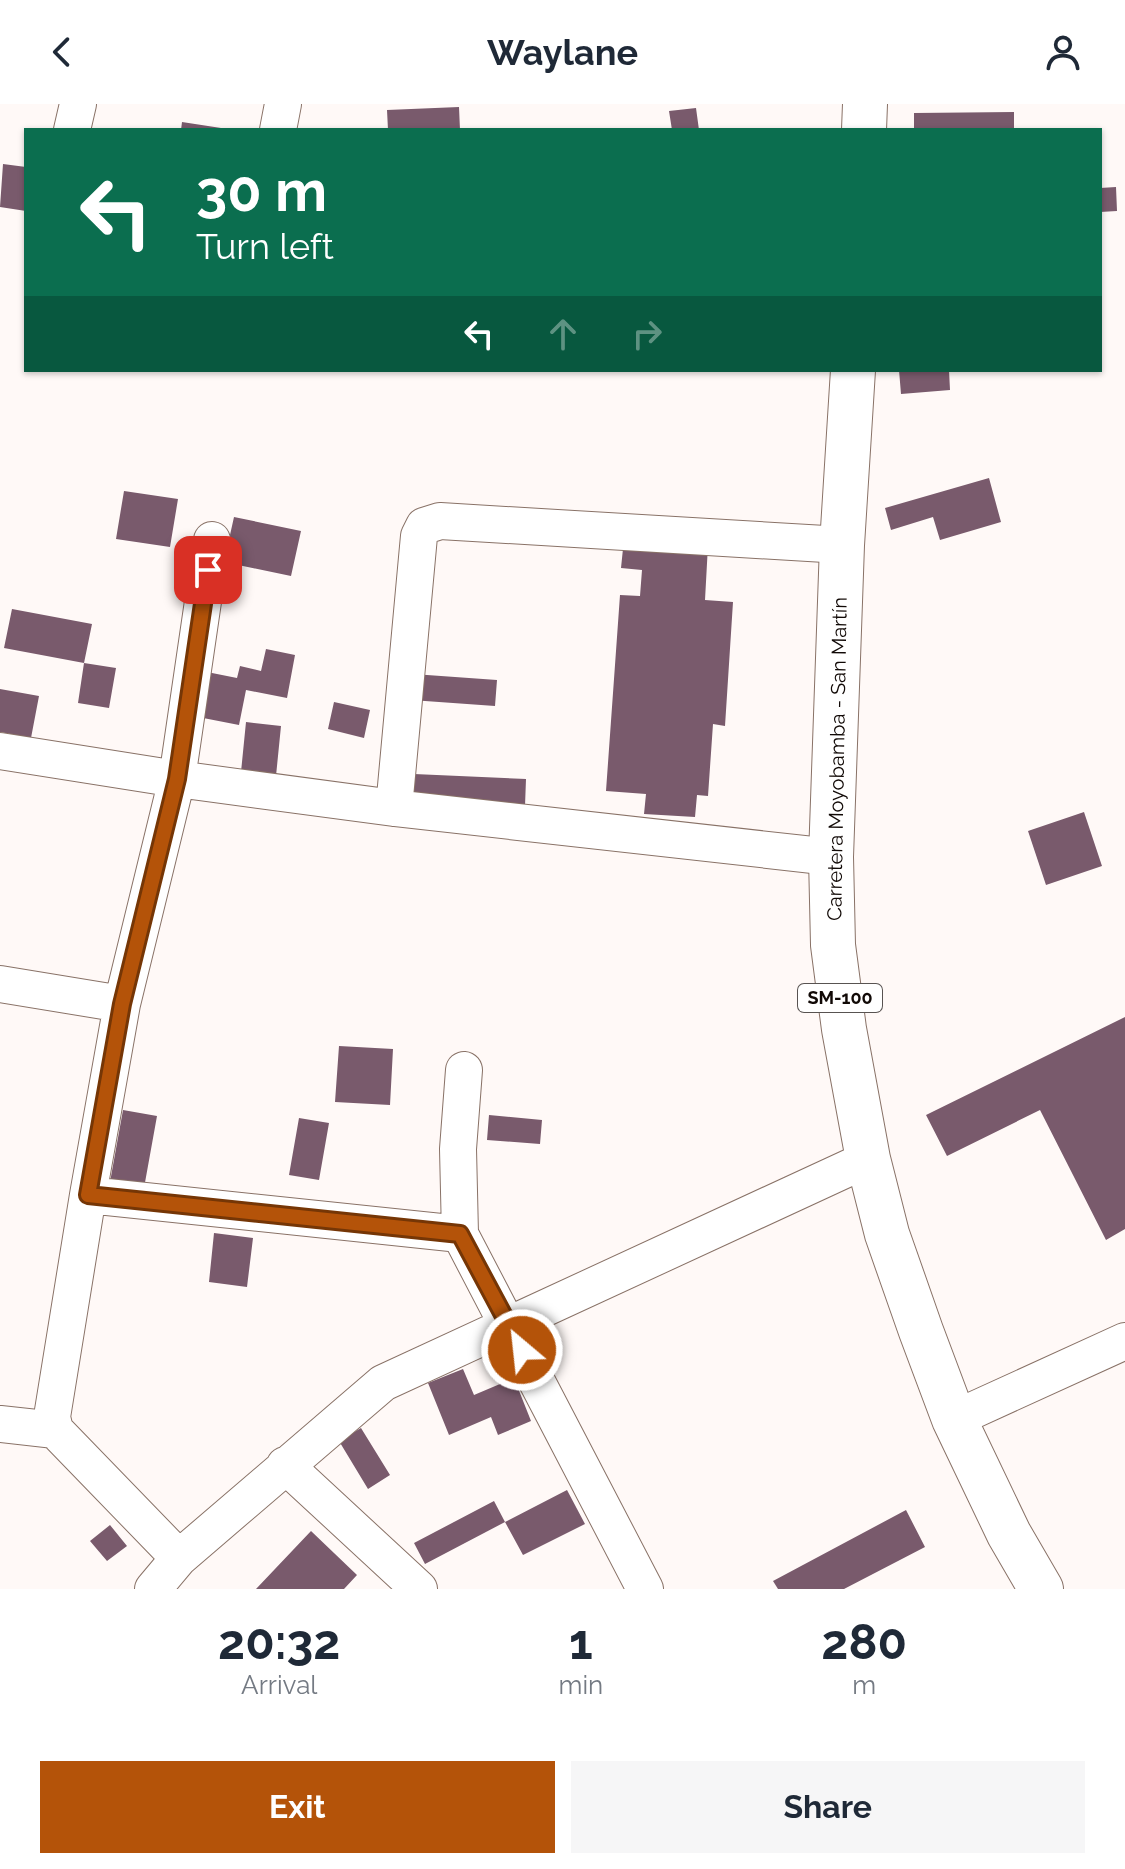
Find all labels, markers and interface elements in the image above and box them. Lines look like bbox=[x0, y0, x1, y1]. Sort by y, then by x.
icon: back bbox=[40, 30, 84, 74]
icon: person bbox=[1041, 30, 1085, 74]
text: Waylane bbox=[487, 31, 638, 73]
text: 30 m bbox=[196, 158, 327, 224]
icon: left bbox=[64, 160, 168, 264]
text: Turn left bbox=[196, 225, 334, 267]
icon: left bbox=[457, 312, 501, 356]
icon: ahead bbox=[541, 312, 585, 356]
icon: right bbox=[625, 312, 669, 356]
pin bbox=[174, 536, 242, 604]
icon: arrive bbox=[186, 548, 230, 592]
street label: Carretera Moyobamba - San Martín bbox=[822, 597, 852, 921]
road number: SM-100 bbox=[798, 984, 882, 1012]
position arrow bbox=[480, 1308, 564, 1392]
text: 20:32 bbox=[218, 1614, 340, 1670]
text: 1 bbox=[569, 1614, 593, 1670]
text: 280 bbox=[821, 1614, 907, 1670]
text: Arrival bbox=[241, 1670, 317, 1700]
text: min bbox=[558, 1670, 603, 1700]
text: m bbox=[852, 1670, 876, 1700]
button: Exit bbox=[40, 1761, 555, 1853]
button: Share bbox=[571, 1761, 1085, 1853]

